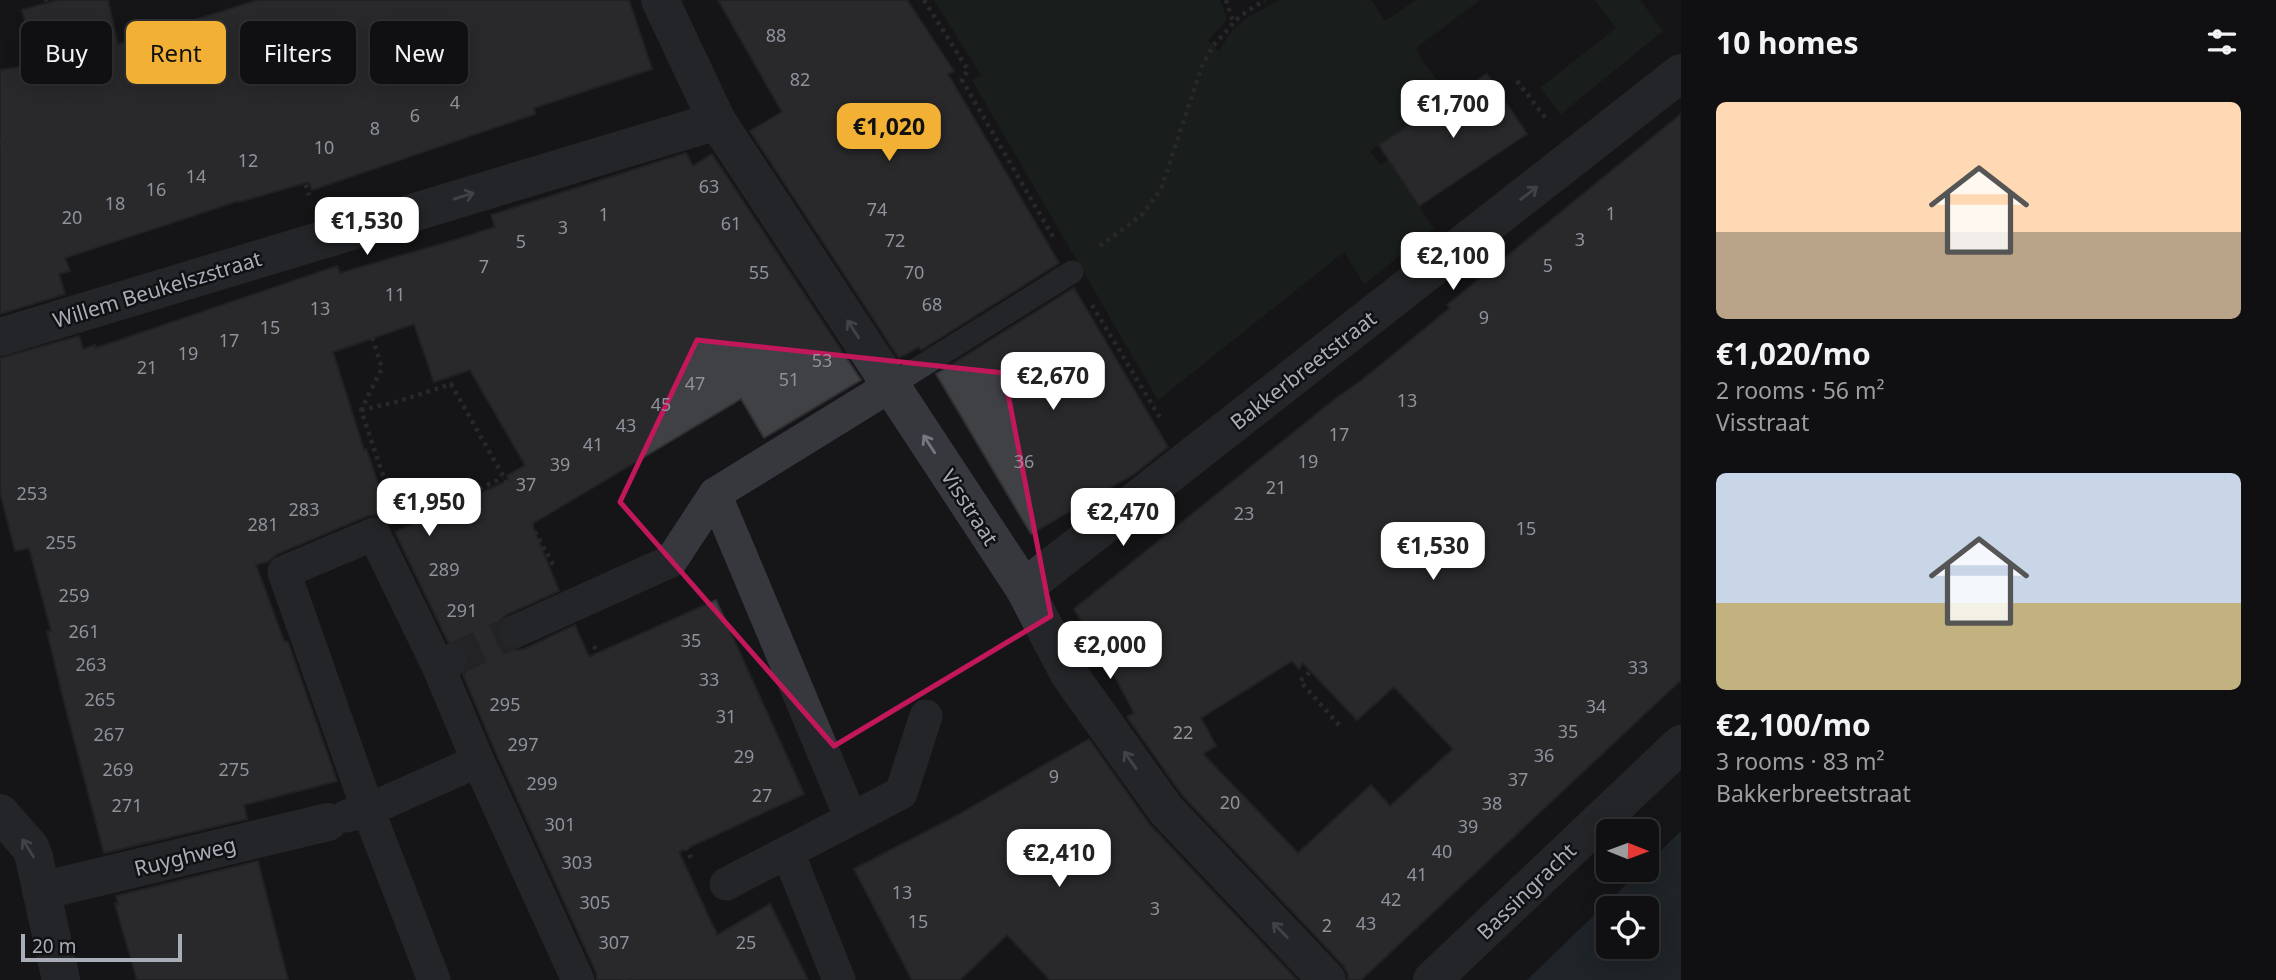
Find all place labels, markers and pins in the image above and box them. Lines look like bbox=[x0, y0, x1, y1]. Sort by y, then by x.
pin: €1,700 bbox=[1396, 80, 1510, 140]
pin: €1,020 bbox=[832, 104, 946, 163]
pin: €1,530 bbox=[310, 198, 424, 257]
pin: €2,100 bbox=[1396, 232, 1510, 292]
pin: €2,670 bbox=[996, 352, 1110, 412]
pin: €1,950 bbox=[372, 478, 486, 538]
pin: €2,470 bbox=[1066, 489, 1180, 548]
pin: €1,530 bbox=[1376, 522, 1490, 582]
pin: €2,000 bbox=[1053, 622, 1167, 681]
pin: €2,410 bbox=[1002, 830, 1116, 889]

